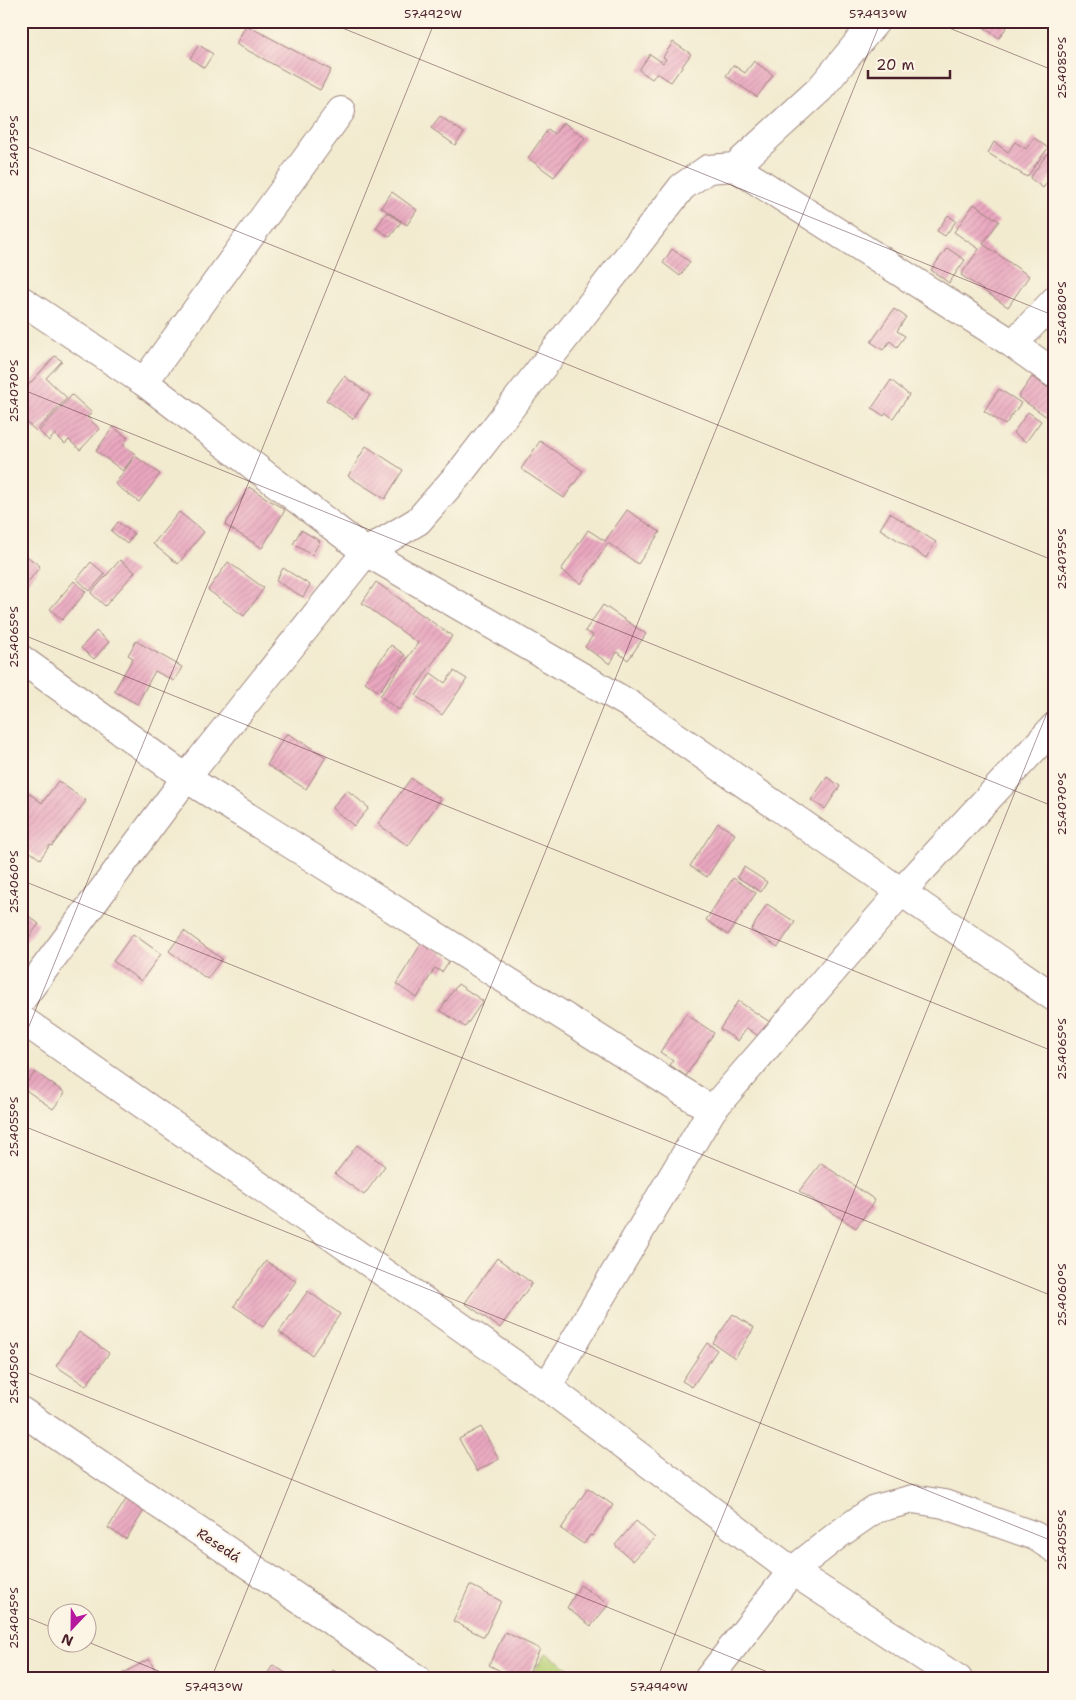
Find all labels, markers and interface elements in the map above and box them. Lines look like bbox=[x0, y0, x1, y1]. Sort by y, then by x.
text: 57.492°W bbox=[404, 6, 462, 22]
text: 57.493°W bbox=[849, 6, 907, 22]
text: 25.4085°S bbox=[1054, 37, 1070, 99]
scale bar bbox=[868, 48, 951, 80]
text: 20 m bbox=[876, 55, 915, 75]
text: 25.4075°S bbox=[6, 115, 22, 177]
text: 25.4080°S bbox=[1054, 281, 1070, 345]
text: 25.4070°S bbox=[6, 359, 22, 422]
text: 25.4075°S bbox=[1054, 528, 1070, 590]
text: 25.4065°S bbox=[6, 606, 22, 668]
text: 25.4070°S bbox=[1054, 772, 1070, 835]
text: 25.4060°S bbox=[6, 850, 22, 914]
text: 25.4065°S bbox=[1054, 1018, 1070, 1080]
text: 25.4055°S bbox=[6, 1096, 22, 1158]
text: 25.4060°S bbox=[1054, 1263, 1070, 1327]
text: 25.4050°S bbox=[6, 1341, 22, 1404]
text: 25.4055°S bbox=[1054, 1509, 1070, 1571]
street label: Resedá bbox=[194, 1524, 245, 1566]
text: 25.4045°S bbox=[6, 1587, 22, 1649]
north arrow bbox=[48, 1602, 98, 1652]
text: N bbox=[59, 1630, 76, 1650]
text: 57.493°W bbox=[185, 1679, 243, 1695]
text: 57.494°W bbox=[630, 1679, 688, 1695]

